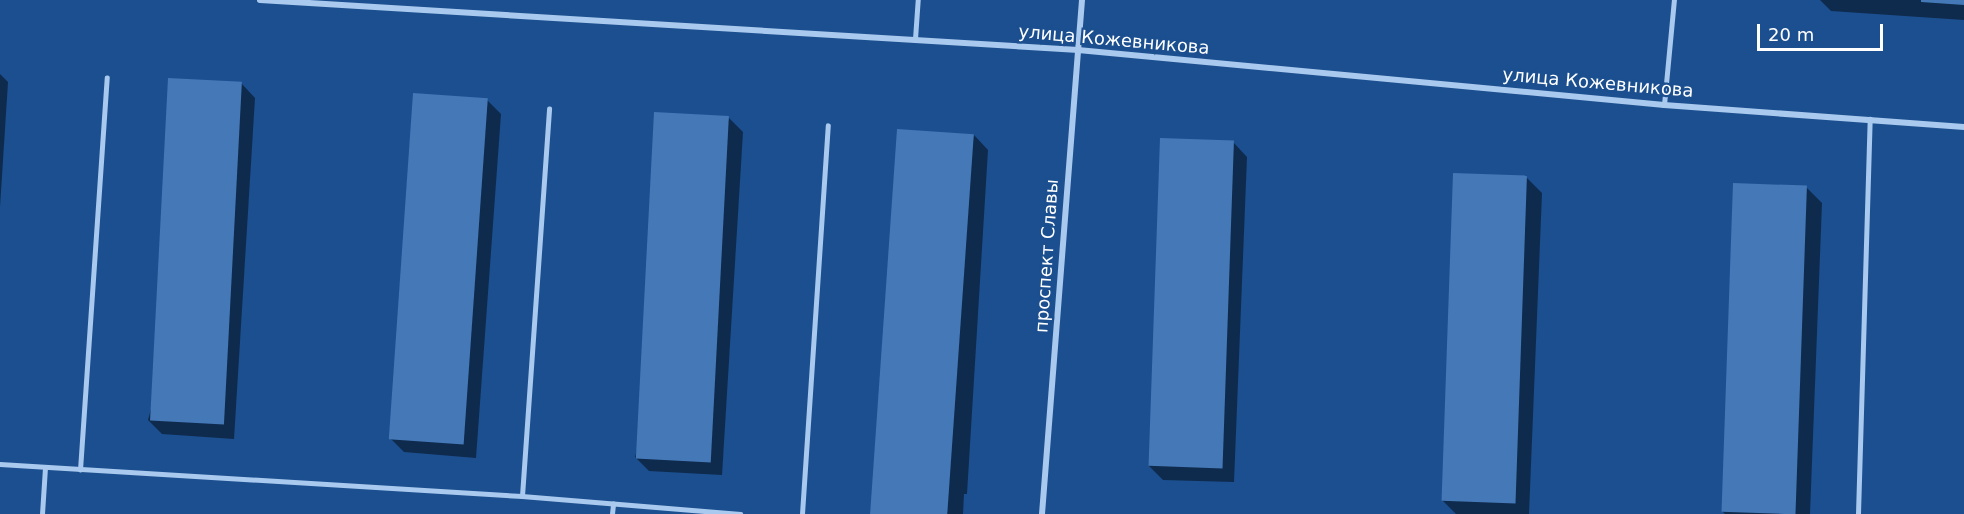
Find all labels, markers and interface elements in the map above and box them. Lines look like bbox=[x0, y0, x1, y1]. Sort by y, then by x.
scale bar bbox=[1760, 12, 1886, 50]
street label: улица Кожевникова bbox=[1018, 21, 1210, 59]
text: 20 m bbox=[1768, 24, 1814, 45]
street label: улица Кожевникова bbox=[1502, 64, 1694, 102]
street label: проспект Славы bbox=[1031, 178, 1063, 334]

